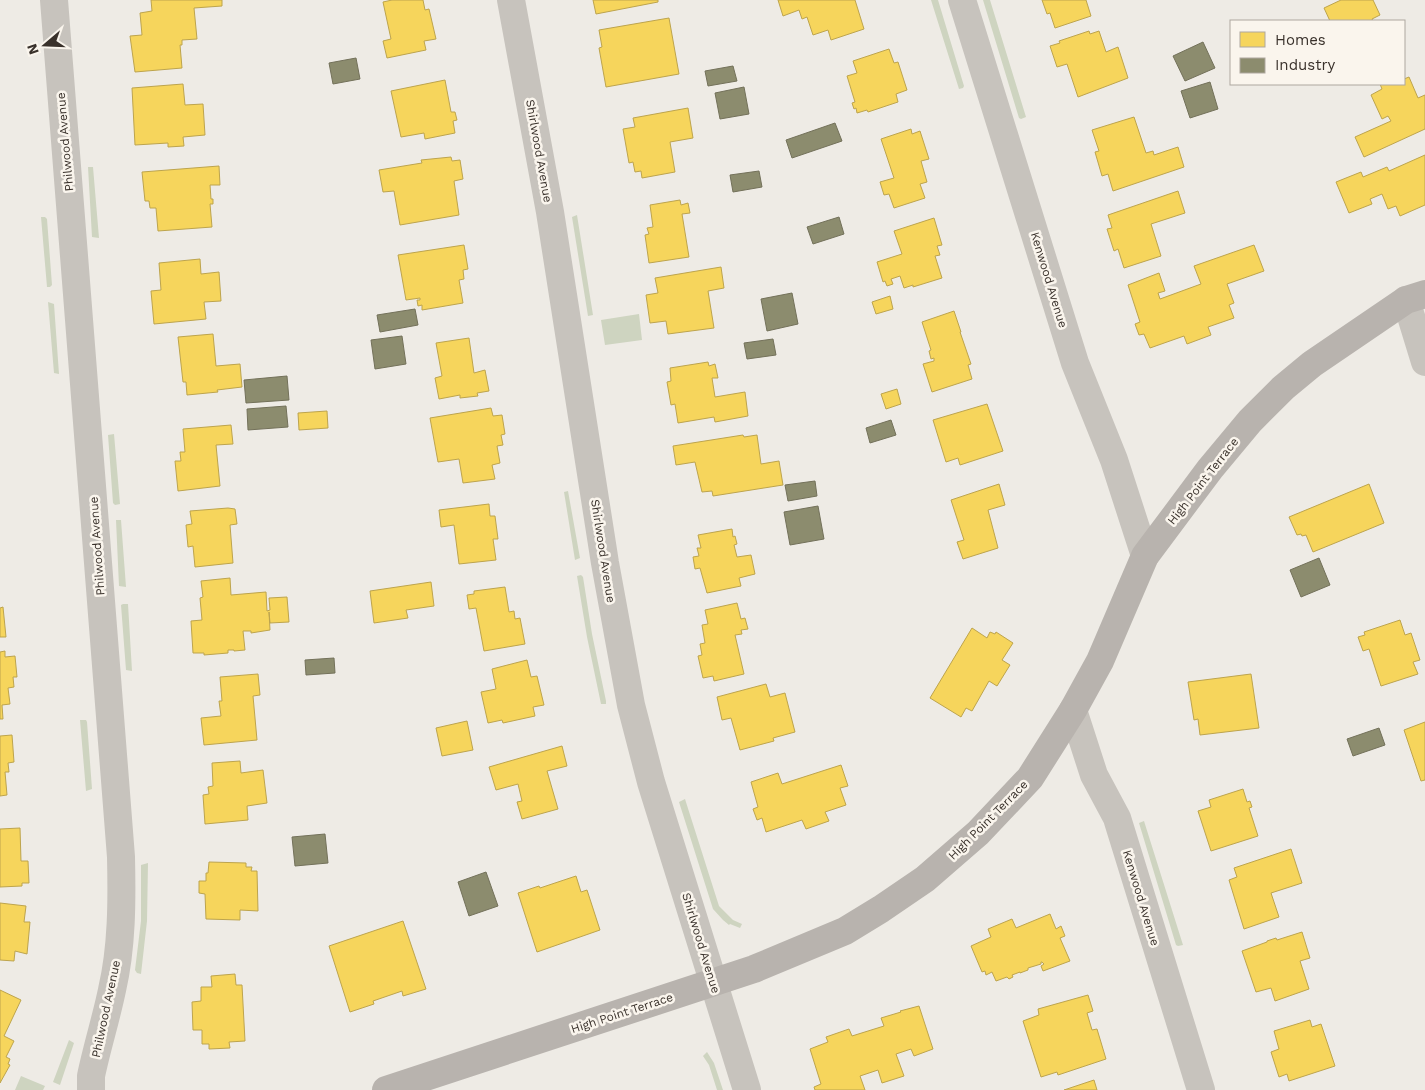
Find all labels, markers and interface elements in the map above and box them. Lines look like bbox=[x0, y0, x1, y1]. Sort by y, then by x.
north arrow bbox=[20, 20, 70, 70]
legend bbox=[1230, 20, 1405, 85]
text: Homes bbox=[1275, 31, 1326, 49]
text: N bbox=[23, 42, 42, 57]
text: Industry bbox=[1275, 56, 1336, 74]
street label: Philwood Avenue bbox=[54, 92, 76, 192]
street label: Shirlwood Avenue bbox=[523, 98, 555, 204]
street label: Kenwood Avenue bbox=[1028, 230, 1070, 330]
street label: High Point Terrace bbox=[1165, 435, 1241, 527]
street label: Philwood Avenue bbox=[87, 496, 107, 596]
street label: Shirlwood Avenue bbox=[588, 498, 618, 604]
street label: High Point Terrace bbox=[945, 777, 1031, 863]
street label: Kenwood Avenue bbox=[1120, 848, 1162, 948]
street label: Shirlwood Avenue bbox=[679, 891, 723, 995]
street label: Philwood Avenue bbox=[89, 959, 123, 1059]
street label: High Point Terrace bbox=[569, 990, 675, 1036]

